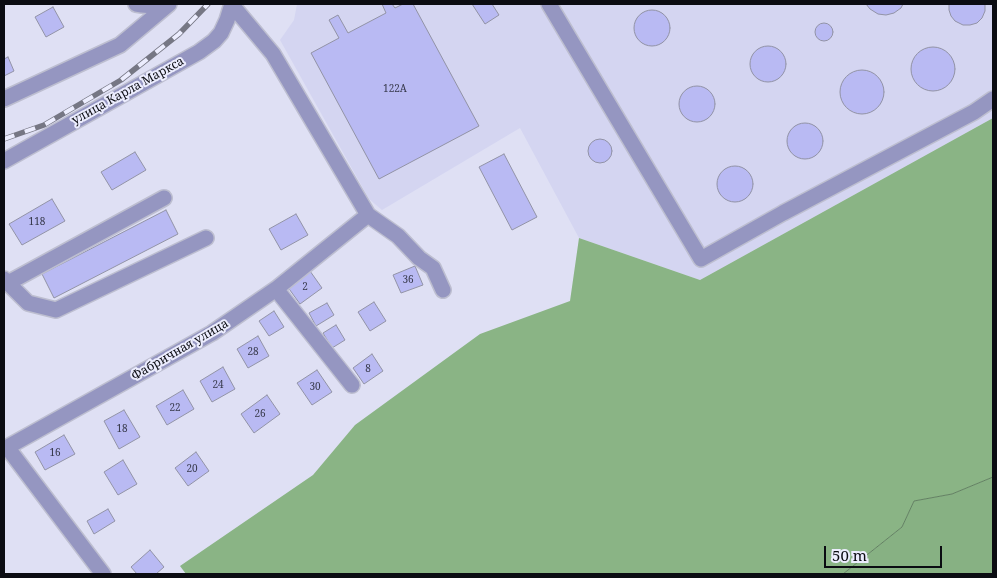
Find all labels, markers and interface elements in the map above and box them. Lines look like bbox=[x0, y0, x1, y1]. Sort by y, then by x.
street label: улица Карла Маркса bbox=[69, 54, 187, 128]
house number: 122А bbox=[383, 83, 407, 95]
house number: 118 bbox=[29, 216, 45, 228]
house number: 36 bbox=[402, 274, 414, 286]
house number: 2 bbox=[302, 281, 308, 293]
street label: Фабричная улица bbox=[129, 316, 231, 384]
house number: 28 bbox=[247, 346, 259, 358]
house number: 8 bbox=[365, 363, 371, 375]
house number: 24 bbox=[212, 379, 224, 391]
house number: 30 bbox=[309, 381, 321, 393]
house number: 22 bbox=[169, 402, 181, 414]
house number: 26 bbox=[254, 408, 266, 420]
house number: 18 bbox=[116, 423, 128, 435]
house number: 16 bbox=[49, 447, 61, 459]
house number: 20 bbox=[186, 463, 198, 475]
scale bar bbox=[827, 536, 944, 568]
text: 50 m bbox=[832, 545, 867, 565]

